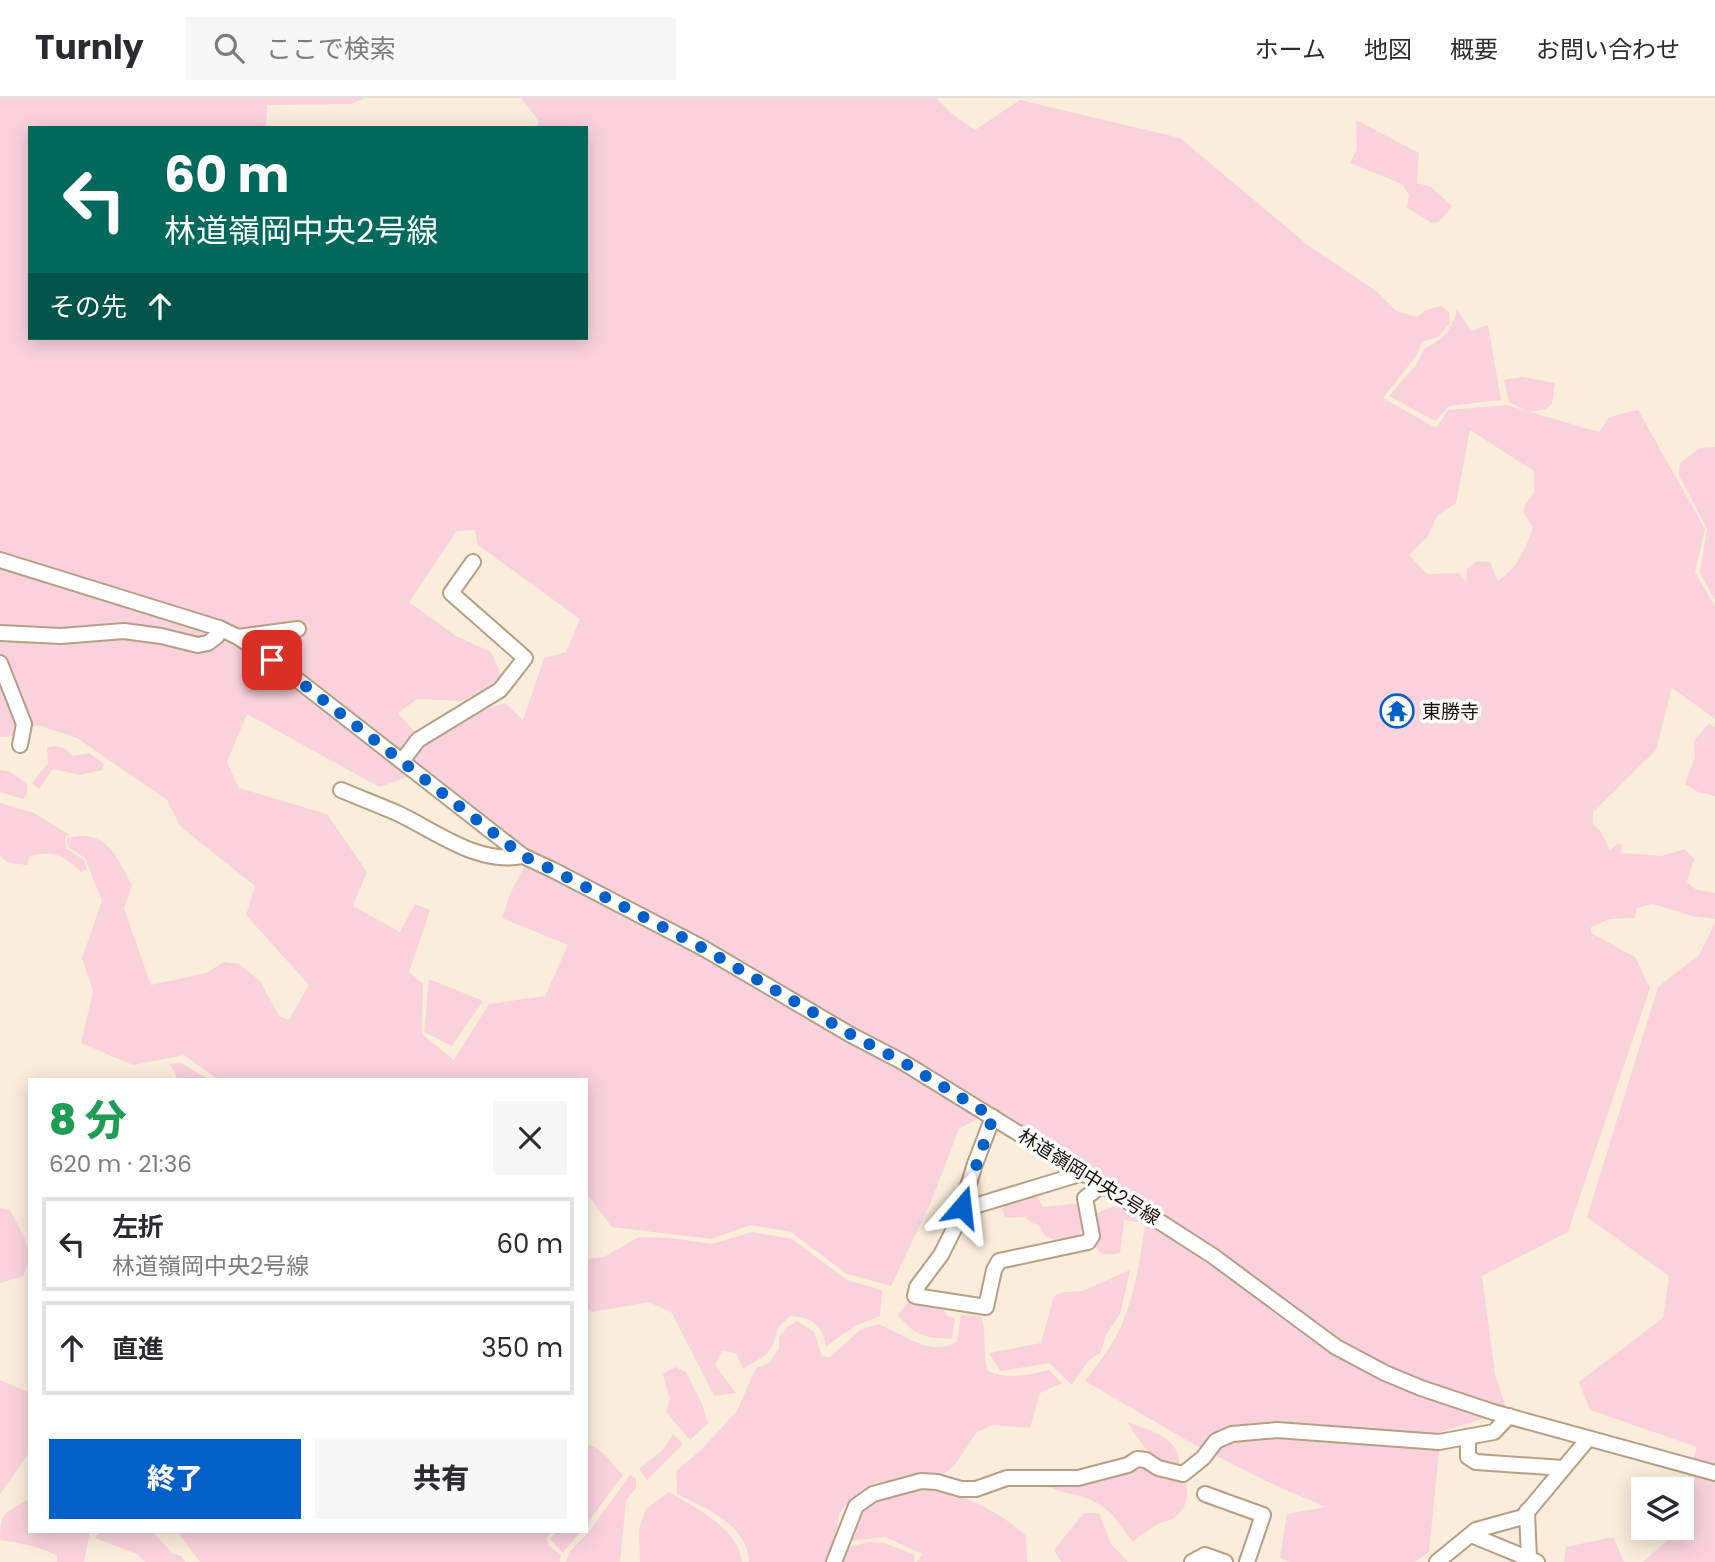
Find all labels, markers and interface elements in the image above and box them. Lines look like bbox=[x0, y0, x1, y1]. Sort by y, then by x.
search box bbox=[186, 17, 676, 80]
text: Turnly bbox=[35, 24, 144, 71]
icon: search bbox=[210, 29, 248, 67]
text: ここで検索 bbox=[266, 31, 396, 67]
text: ホーム bbox=[1255, 33, 1326, 66]
text: 地図 bbox=[1364, 33, 1412, 66]
text: 概要 bbox=[1450, 33, 1498, 66]
text: お問い合わせ bbox=[1536, 33, 1680, 66]
text: 60 m bbox=[164, 141, 289, 209]
icon: left bbox=[49, 154, 140, 245]
text: 林道嶺岡中央2号線 bbox=[164, 208, 438, 253]
icon: ahead bbox=[141, 287, 179, 325]
text: その先 bbox=[49, 289, 127, 325]
pin bbox=[242, 630, 302, 690]
icon: arrive bbox=[253, 641, 291, 679]
temple icon: 東勝寺 bbox=[1378, 692, 1416, 730]
place label: 東勝寺 bbox=[1422, 698, 1479, 725]
text: 8 分 bbox=[49, 1091, 126, 1150]
button: close bbox=[493, 1101, 567, 1175]
street label: 林道嶺岡中央2号線 bbox=[1013, 1122, 1165, 1232]
text: 620 m · 21:36 bbox=[49, 1148, 192, 1180]
position arrow bbox=[925, 1170, 999, 1244]
text: 左折 bbox=[112, 1209, 164, 1245]
icon: left bbox=[53, 1225, 91, 1263]
text: 60 m bbox=[496, 1226, 563, 1262]
text: 林道嶺岡中央2号線 bbox=[112, 1250, 309, 1282]
icon: ahead bbox=[53, 1329, 91, 1367]
text: 350 m bbox=[481, 1330, 563, 1366]
text: 直進 bbox=[112, 1331, 164, 1367]
button: 終了 bbox=[49, 1439, 301, 1519]
button: 共有 bbox=[315, 1439, 567, 1519]
map controls bbox=[1631, 1477, 1694, 1540]
button: layers bbox=[1631, 1477, 1694, 1540]

